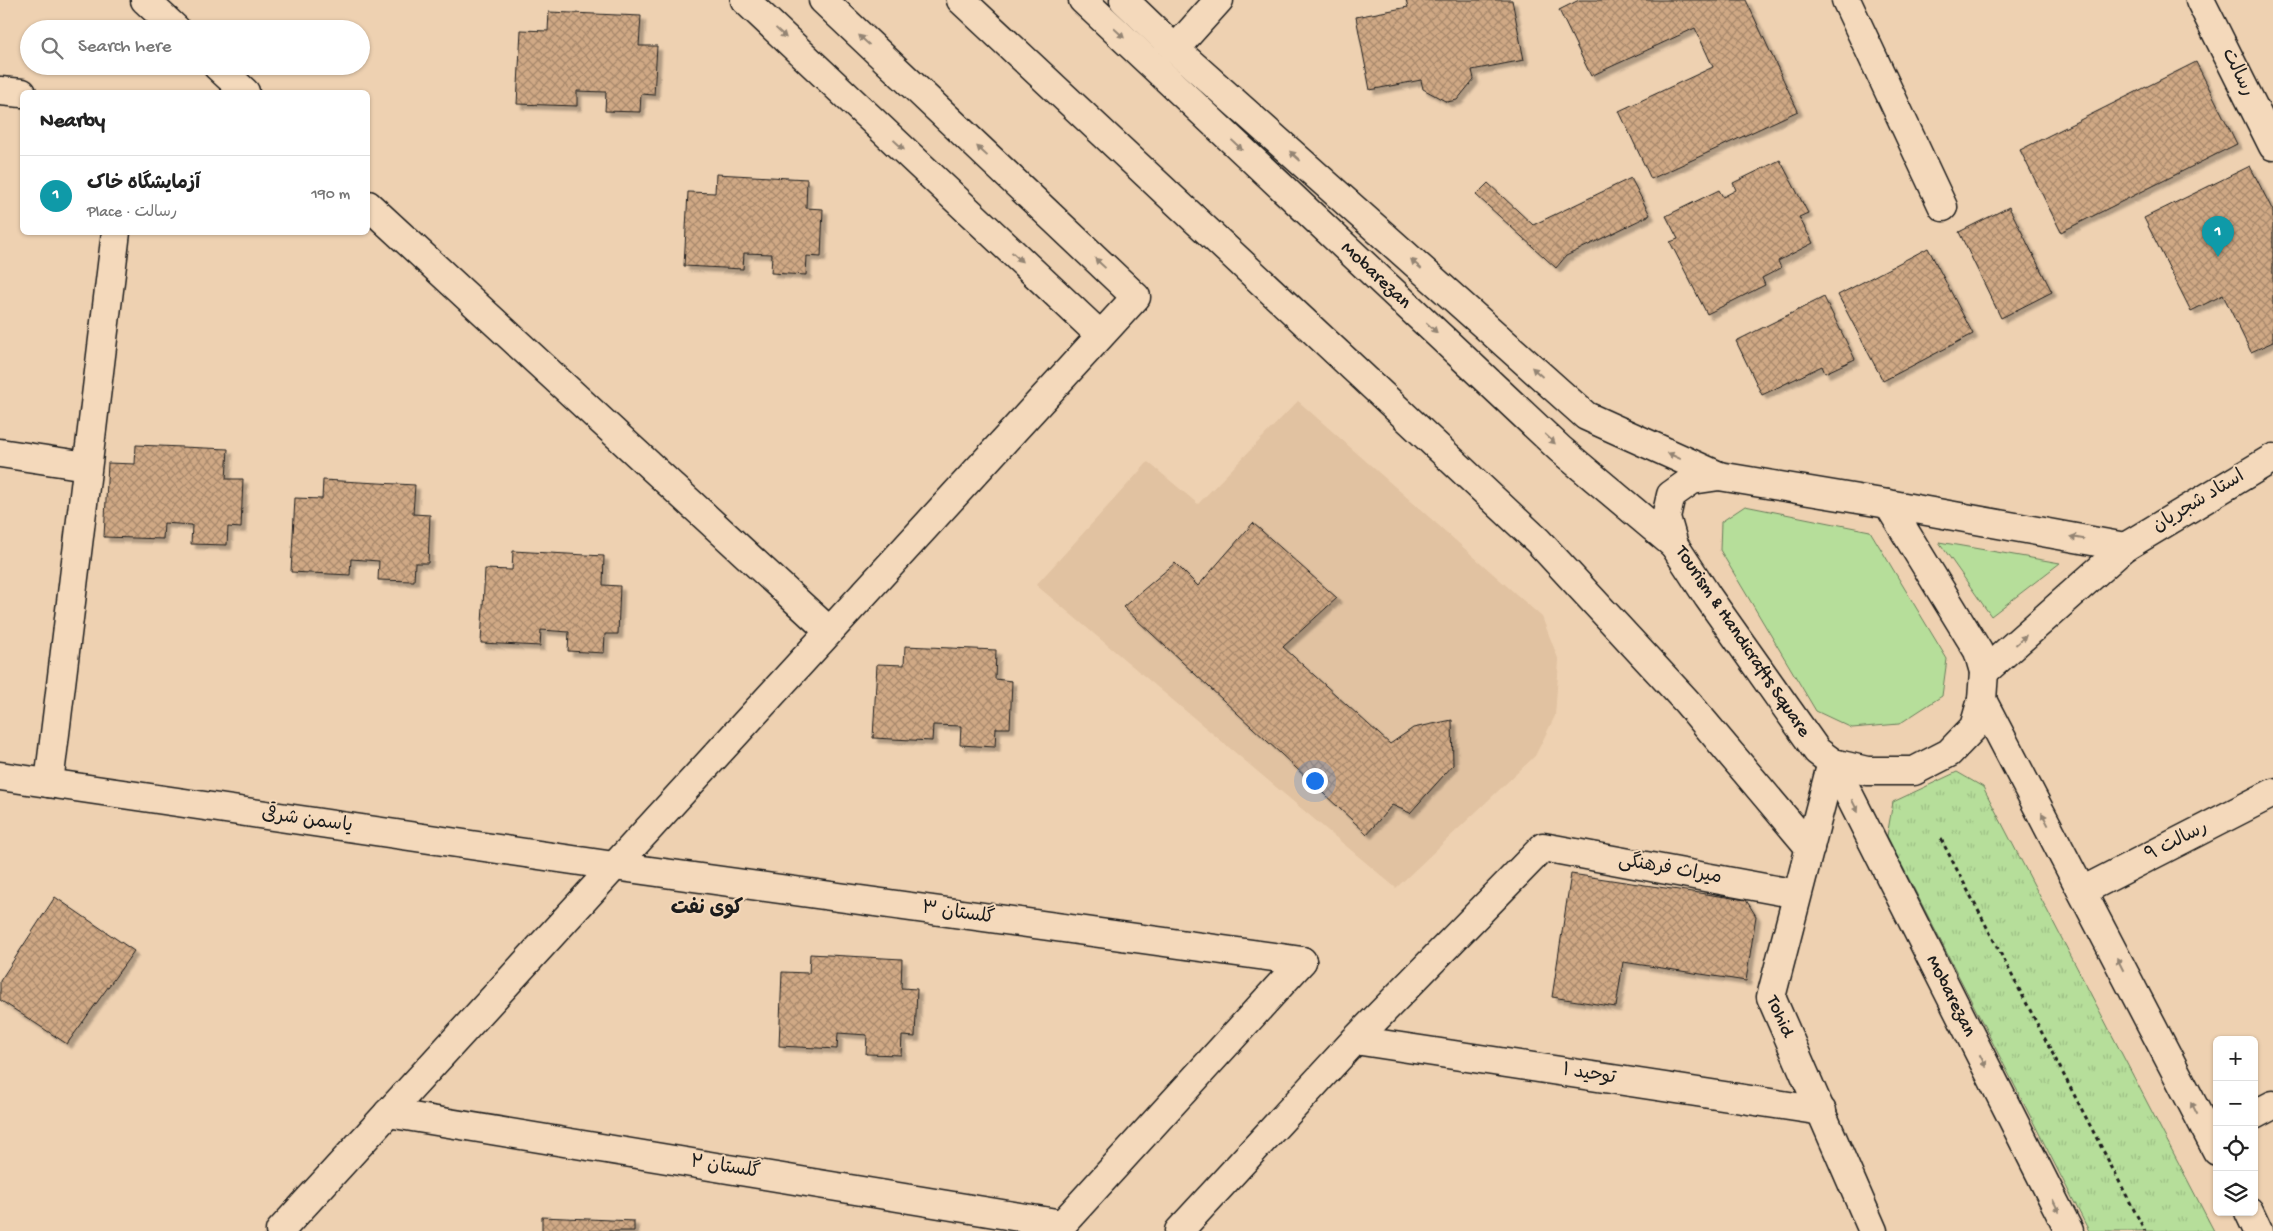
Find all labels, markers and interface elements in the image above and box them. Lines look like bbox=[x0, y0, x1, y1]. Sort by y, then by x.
search box bbox=[20, 20, 370, 75]
one-way arrow bbox=[774, 27, 786, 39]
one-way arrow bbox=[1112, 27, 1124, 39]
icon: search bbox=[38, 34, 66, 62]
one-way arrow bbox=[859, 34, 871, 46]
text: Search here bbox=[78, 36, 172, 59]
street label: رسالت bbox=[2215, 45, 2259, 101]
text: Nearby bbox=[40, 110, 105, 135]
one-way arrow bbox=[892, 139, 904, 151]
one-way arrow bbox=[1231, 139, 1243, 151]
one-way arrow bbox=[977, 145, 989, 157]
one-way arrow bbox=[1289, 150, 1301, 162]
text: آزمایشگاه خاک bbox=[87, 173, 200, 196]
text: 1 bbox=[53, 186, 59, 205]
text: 190 m bbox=[311, 186, 350, 205]
text: Place · رسالت bbox=[87, 204, 177, 223]
pin: 1 bbox=[2202, 216, 2234, 257]
street label: Mobarezan bbox=[1336, 237, 1416, 314]
one-way arrow bbox=[1010, 251, 1022, 263]
one-way arrow bbox=[1095, 257, 1107, 269]
one-way arrow bbox=[1410, 259, 1422, 270]
one-way arrow bbox=[1425, 322, 1437, 334]
one-way arrow bbox=[1531, 367, 1544, 378]
one-way arrow bbox=[1544, 433, 1556, 445]
one-way arrow bbox=[1667, 451, 1681, 459]
street label: استاد شجریان bbox=[2149, 466, 2249, 538]
one-way arrow bbox=[2069, 534, 2085, 542]
street label: Tourism & Handicrafts Square bbox=[1669, 541, 1815, 742]
one-way arrow bbox=[2014, 634, 2027, 645]
your location bbox=[1302, 768, 1328, 794]
street label: یاسمن شرقی bbox=[260, 799, 355, 839]
one-way arrow bbox=[1851, 799, 1859, 813]
one-way arrow bbox=[2041, 812, 2049, 827]
street label: رسالت ۹ bbox=[2142, 816, 2212, 868]
street label: میراث فرهنگی bbox=[1617, 848, 1724, 890]
street label: گلستان ۳ bbox=[920, 896, 996, 930]
district label: کوی نفت bbox=[671, 897, 743, 921]
street label: Mobarezan bbox=[1920, 951, 1981, 1041]
one-way arrow bbox=[2116, 956, 2124, 971]
street label: Tohid bbox=[1760, 991, 1799, 1042]
map controls bbox=[2213, 1036, 2258, 1216]
button: + bbox=[2213, 1036, 2258, 1081]
one-way arrow bbox=[1979, 1054, 1987, 1068]
street label: توحید ۱ bbox=[1561, 1059, 1618, 1091]
button: − bbox=[2213, 1081, 2258, 1126]
one-way arrow bbox=[2190, 1101, 2198, 1115]
button: locate bbox=[2213, 1126, 2258, 1171]
street label: گلستان ۲ bbox=[688, 1149, 762, 1185]
button: layers bbox=[2213, 1171, 2258, 1216]
one-way arrow bbox=[2052, 1199, 2060, 1213]

